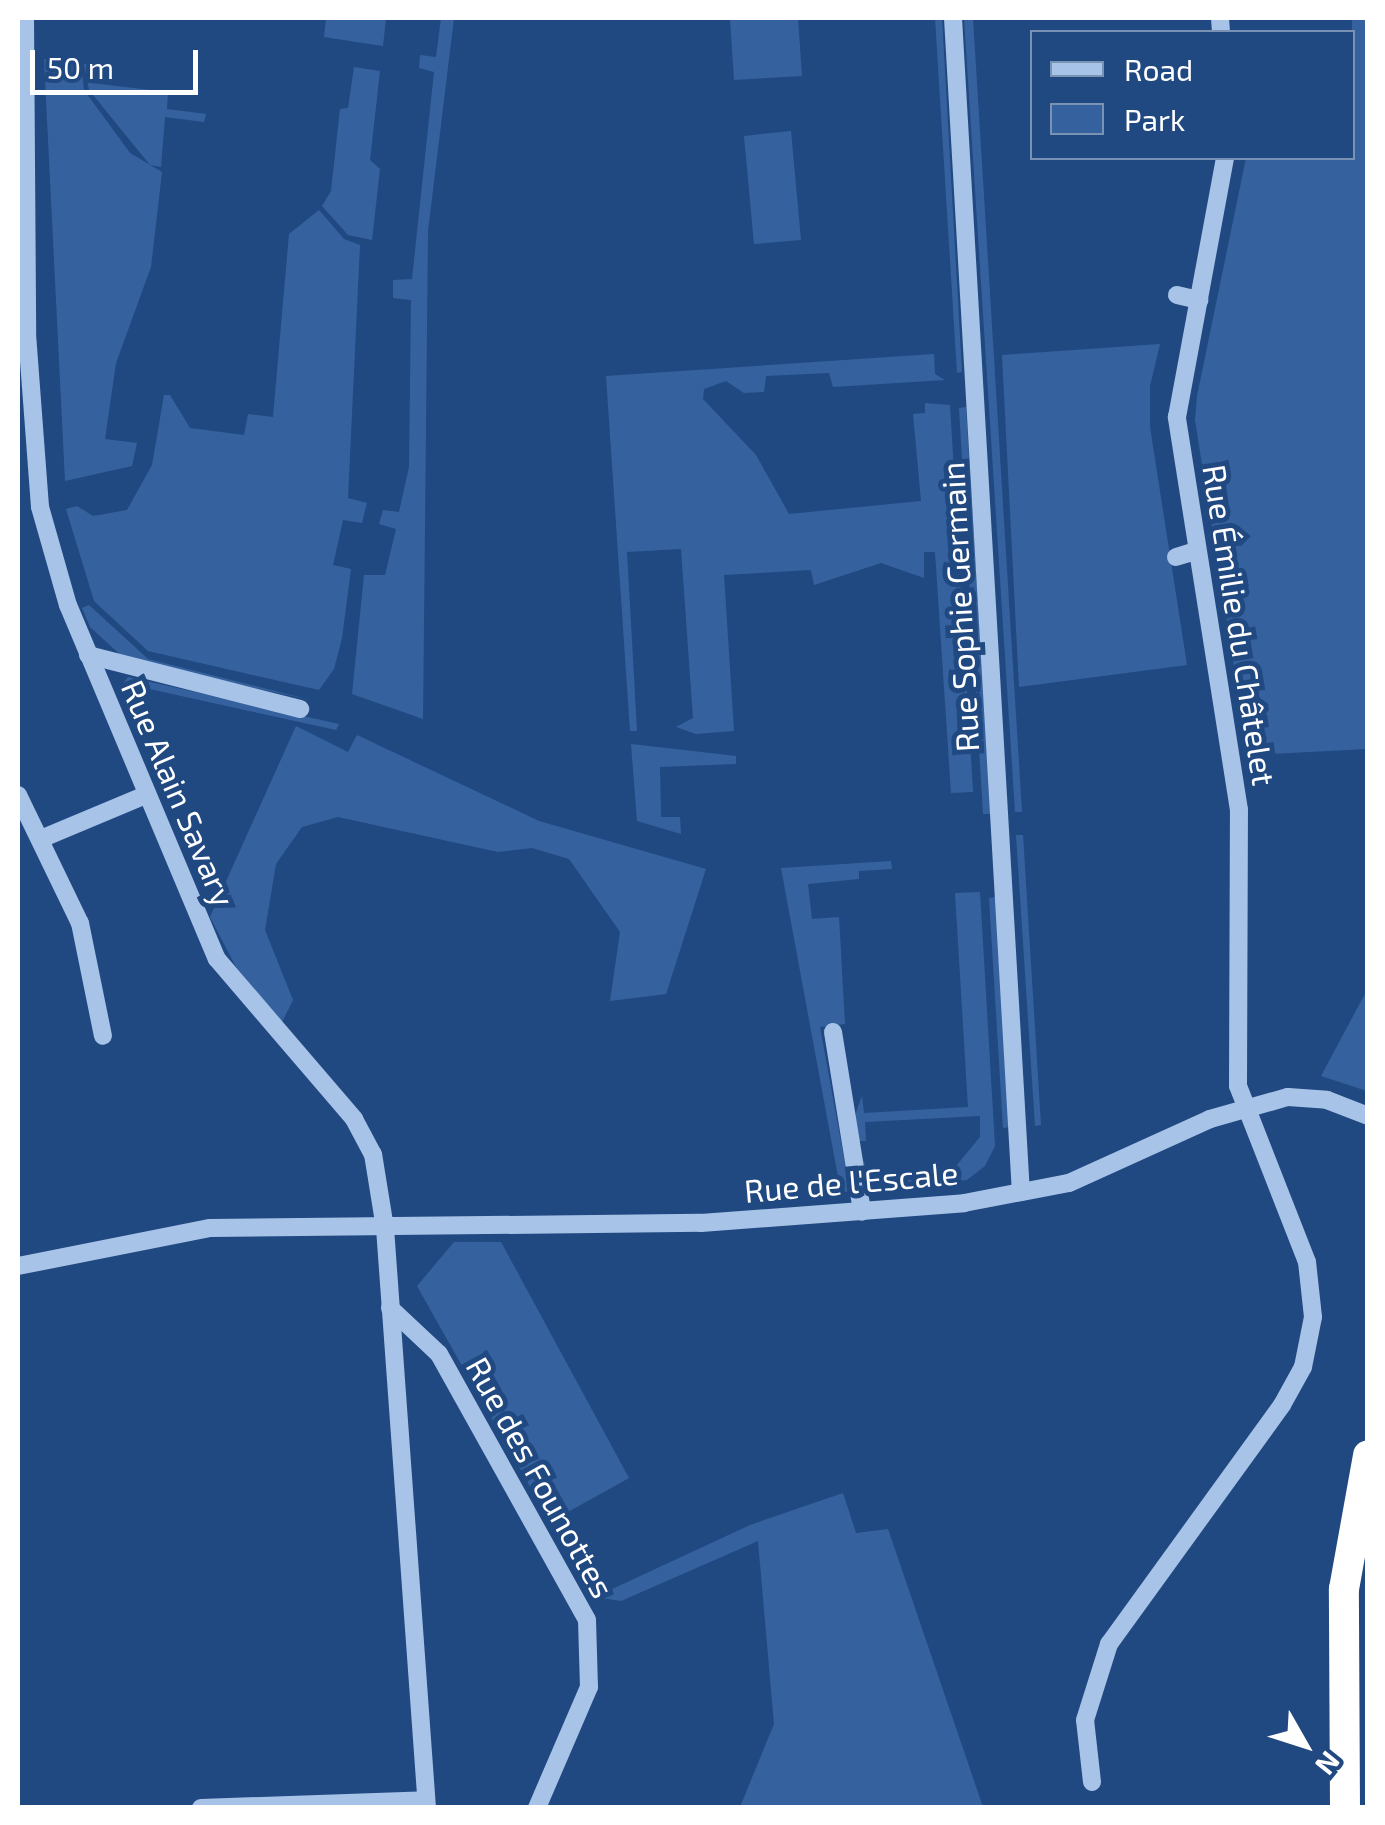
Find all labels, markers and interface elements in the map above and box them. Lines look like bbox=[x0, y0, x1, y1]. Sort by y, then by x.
scale bar bbox=[35, 30, 202, 92]
legend bbox=[1030, 30, 1355, 160]
text: 50 m bbox=[47, 49, 114, 85]
text: Road bbox=[1124, 51, 1193, 87]
text: Park bbox=[1124, 101, 1185, 137]
street label: Rue Sophie Germain bbox=[932, 461, 986, 753]
street label: Rue Émilie du Châtelet bbox=[1196, 462, 1284, 788]
street label: Rue Alain Savary bbox=[114, 674, 244, 912]
street label: Rue de l'Escale bbox=[742, 1153, 960, 1209]
street label: Rue des Founottes bbox=[459, 1350, 623, 1604]
north arrow bbox=[1255, 1695, 1355, 1795]
text: N bbox=[1309, 1745, 1348, 1782]

